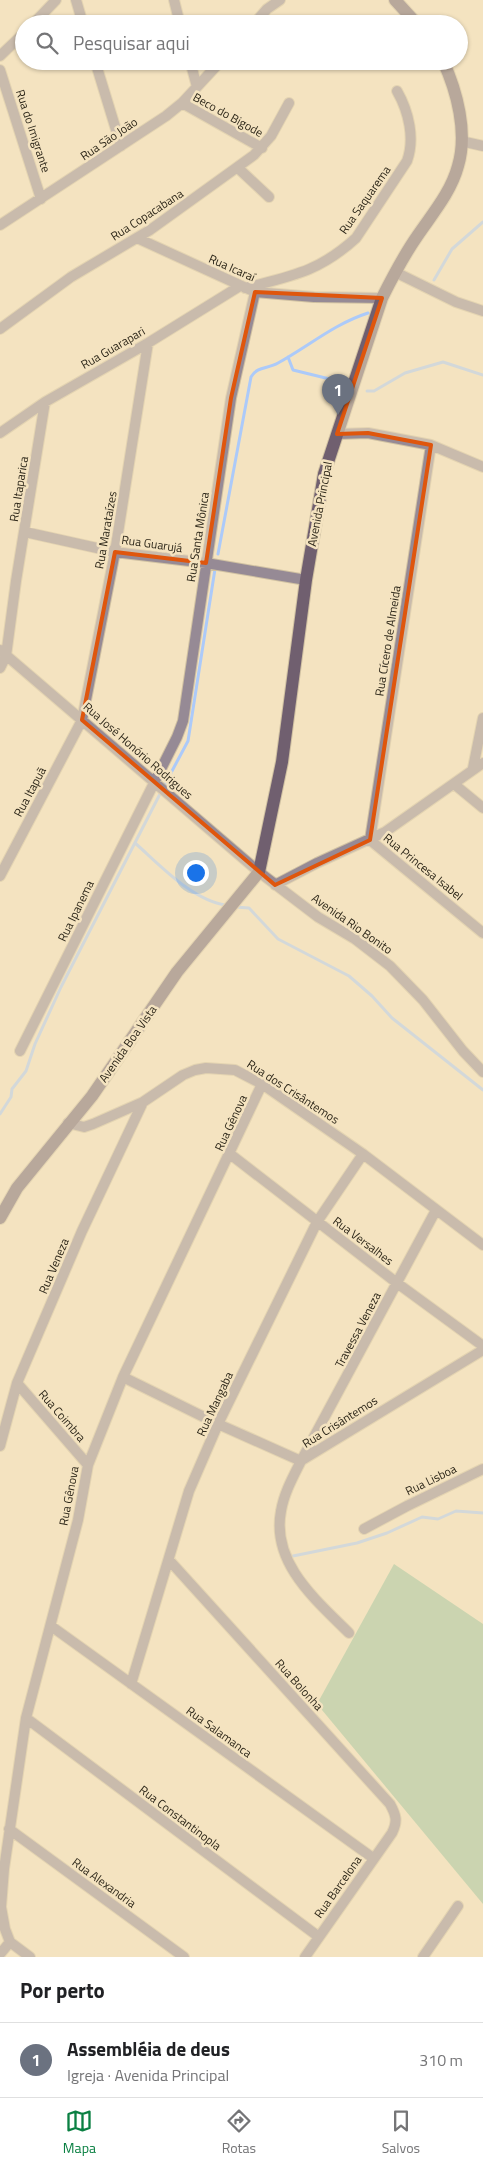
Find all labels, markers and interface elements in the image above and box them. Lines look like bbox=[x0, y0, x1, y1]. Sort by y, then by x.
search box bbox=[15, 15, 468, 70]
text: Pesquisar aqui bbox=[73, 28, 190, 57]
icon: search bbox=[33, 29, 61, 57]
street label: Rua do Imigrante bbox=[11, 87, 56, 175]
street label: Beco do Bigode bbox=[190, 87, 267, 142]
street label: Rua São João bbox=[76, 112, 141, 165]
street label: Rua Saquarema bbox=[334, 162, 395, 238]
street label: Rua Copacabana bbox=[107, 184, 187, 245]
street label: Rua Icaraí bbox=[206, 249, 260, 287]
street label: Rua Guarapari bbox=[77, 321, 148, 374]
pin: 1 bbox=[322, 374, 354, 415]
street label: Rua Itaparica bbox=[4, 455, 33, 523]
street label: Avenida Principal bbox=[302, 460, 337, 548]
street label: Rua Marataízes bbox=[89, 489, 122, 570]
street label: Rua Santa Mônica bbox=[181, 491, 214, 583]
street label: Rua Guarujá bbox=[120, 530, 184, 557]
street label: Rua Cícero de Almeida bbox=[369, 584, 406, 698]
street label: Rua José Honório Rodrigues bbox=[79, 697, 198, 804]
street label: Rua Itapuã bbox=[8, 763, 51, 820]
street label: Rua Princesa Isabel bbox=[379, 828, 467, 905]
your location bbox=[183, 860, 209, 886]
street label: Rua Ipanema bbox=[52, 877, 99, 945]
street label: Avenida Rio Bonito bbox=[308, 889, 397, 959]
street label: Avenida Boa Vista bbox=[94, 1001, 161, 1086]
street label: Rua dos Crisântemos bbox=[243, 1055, 344, 1129]
street label: Rua Gênova bbox=[209, 1091, 252, 1154]
street label: Rua Versalhes bbox=[329, 1211, 398, 1270]
street label: Rua Veneza bbox=[33, 1235, 74, 1297]
street label: Travessa Veneza bbox=[330, 1288, 386, 1371]
street label: Rua Mangaba bbox=[191, 1368, 238, 1439]
street label: Rua Coimbra bbox=[34, 1385, 91, 1446]
street label: Rua Crisântemos bbox=[298, 1391, 382, 1452]
street label: Rua Lisboa bbox=[402, 1459, 460, 1500]
street label: Rua Gênova bbox=[53, 1465, 84, 1527]
street label: Rua Bolonha bbox=[271, 1654, 328, 1715]
street label: Rua Salamanca bbox=[182, 1701, 256, 1762]
street label: Rua Constantinopla bbox=[135, 1780, 225, 1855]
street label: Rua Barcelona bbox=[309, 1852, 366, 1922]
street label: Rua Alexandria bbox=[68, 1853, 140, 1912]
text: Por perto bbox=[20, 1974, 105, 2006]
text: Assembléia de deus bbox=[67, 2034, 230, 2063]
text: 1 bbox=[32, 2048, 40, 2072]
text: 310 m bbox=[419, 2048, 463, 2072]
text: Igreja · Avenida Principal bbox=[67, 2063, 229, 2087]
tab: Mapa bbox=[63, 2107, 96, 2158]
tab: Rotas bbox=[222, 2107, 256, 2158]
tab: Salvos bbox=[382, 2107, 420, 2158]

